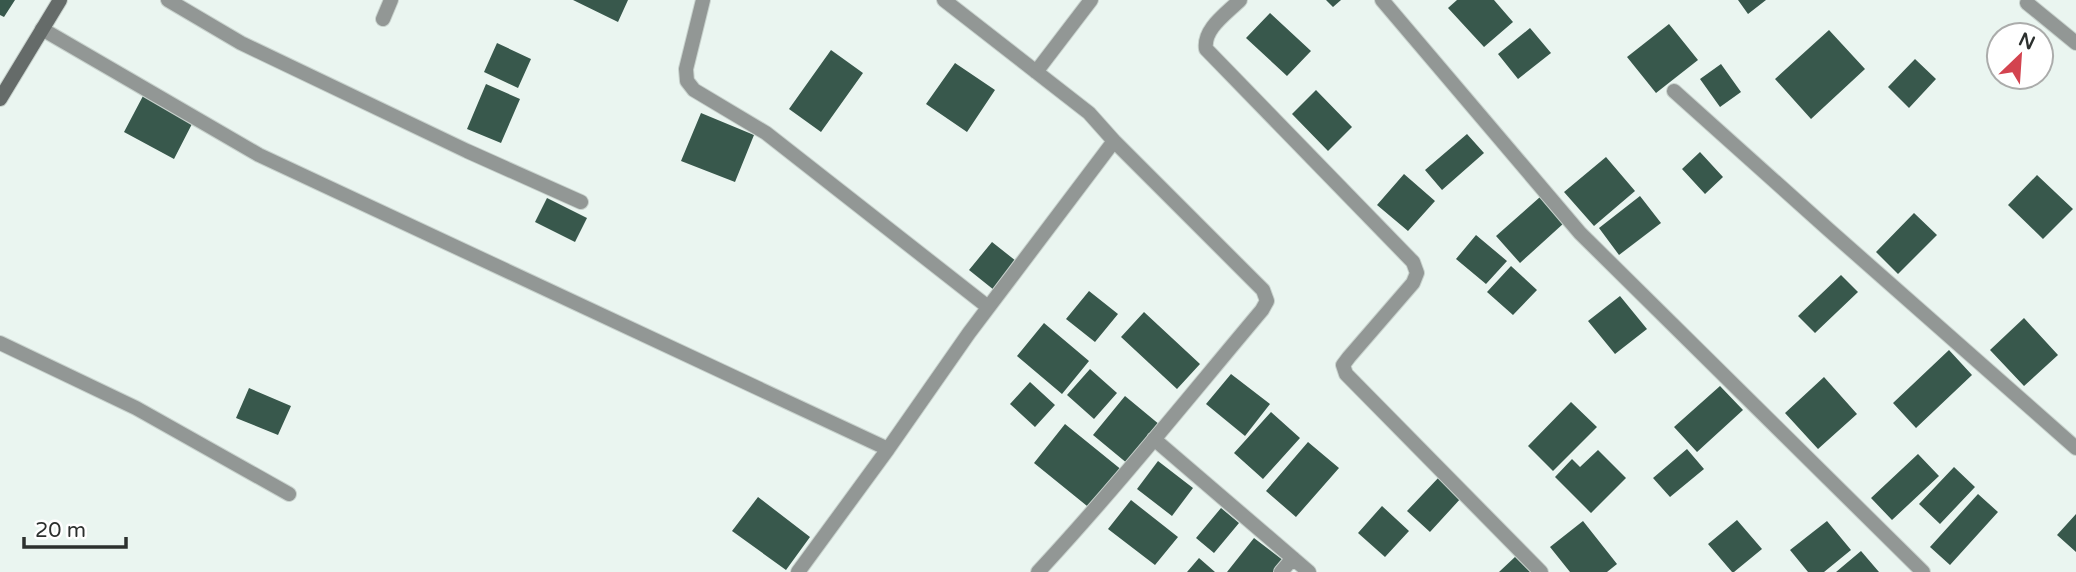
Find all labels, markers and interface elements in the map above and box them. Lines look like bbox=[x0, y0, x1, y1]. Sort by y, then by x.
north arrow bbox=[1985, 21, 2055, 91]
text: N bbox=[2015, 28, 2038, 55]
scale bar bbox=[24, 505, 126, 550]
text: 20 m bbox=[35, 518, 86, 543]

